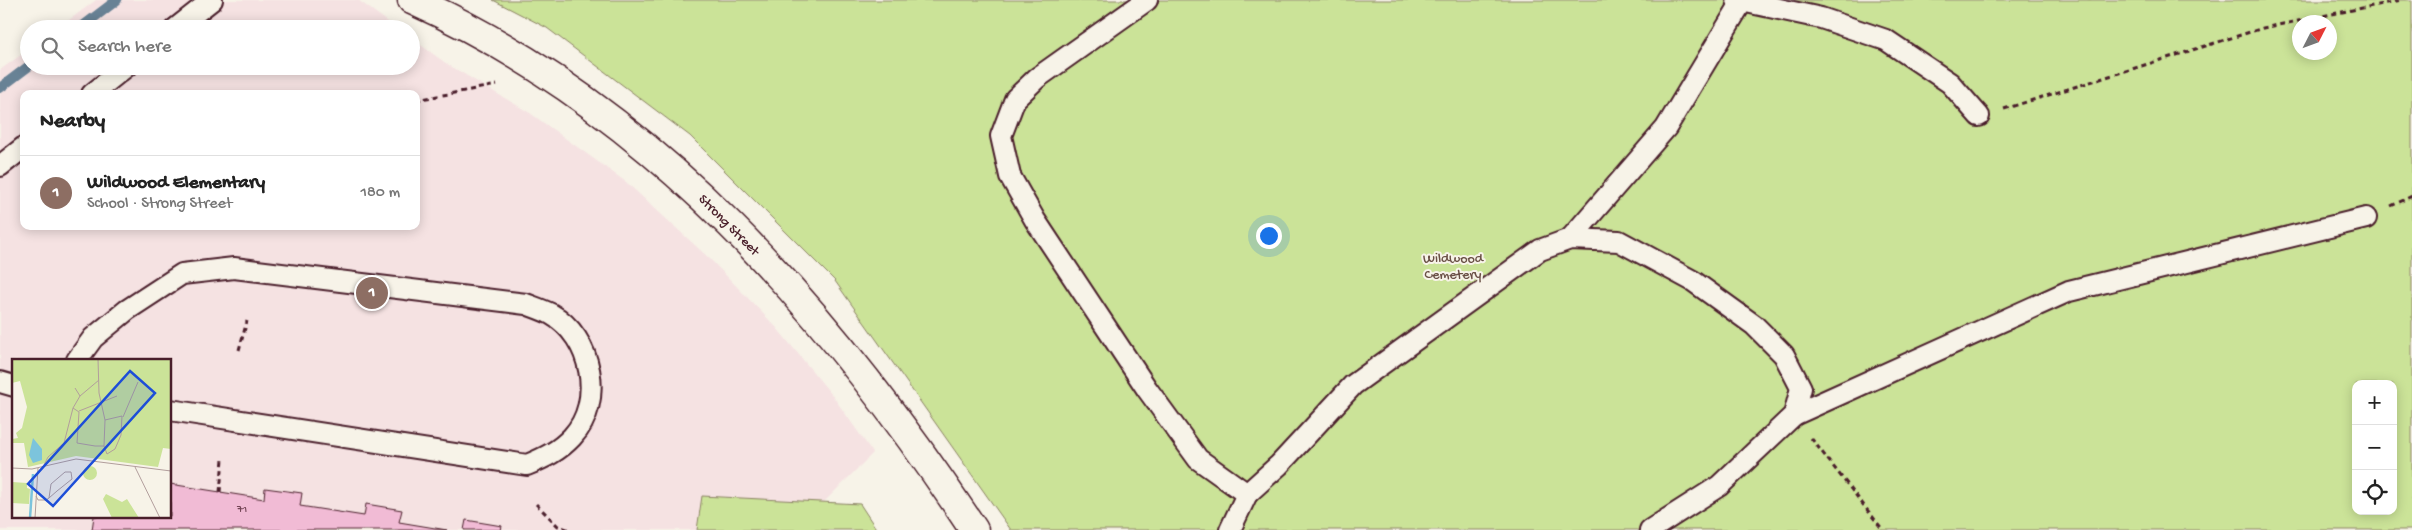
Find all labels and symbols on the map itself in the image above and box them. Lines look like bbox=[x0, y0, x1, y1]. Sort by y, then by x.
north arrow bbox=[2292, 15, 2337, 60]
street label: Strong Street bbox=[694, 192, 763, 261]
your location bbox=[1256, 223, 1282, 249]
park label: Wildwood Cemetery bbox=[1423, 251, 1485, 284]
pin: 1 bbox=[356, 274, 388, 312]
inset map bbox=[12, 359, 171, 518]
house number: 71 bbox=[236, 504, 247, 516]

